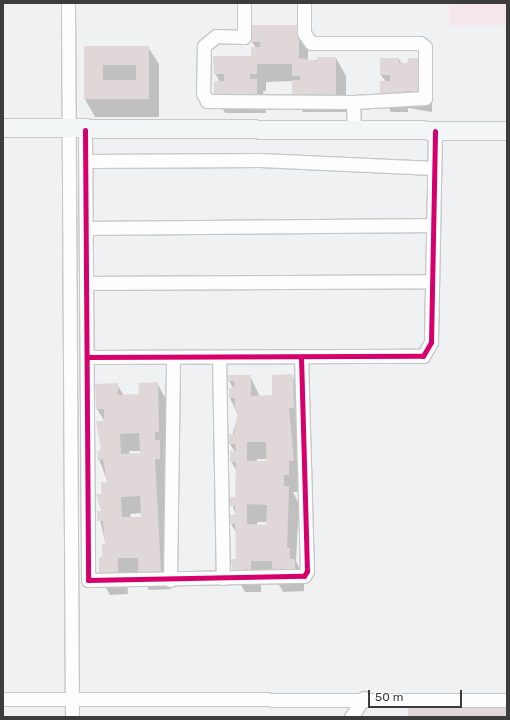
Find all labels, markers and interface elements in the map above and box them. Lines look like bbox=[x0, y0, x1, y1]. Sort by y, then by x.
scale bar bbox=[370, 682, 464, 708]
text: 50 m bbox=[375, 690, 403, 704]

